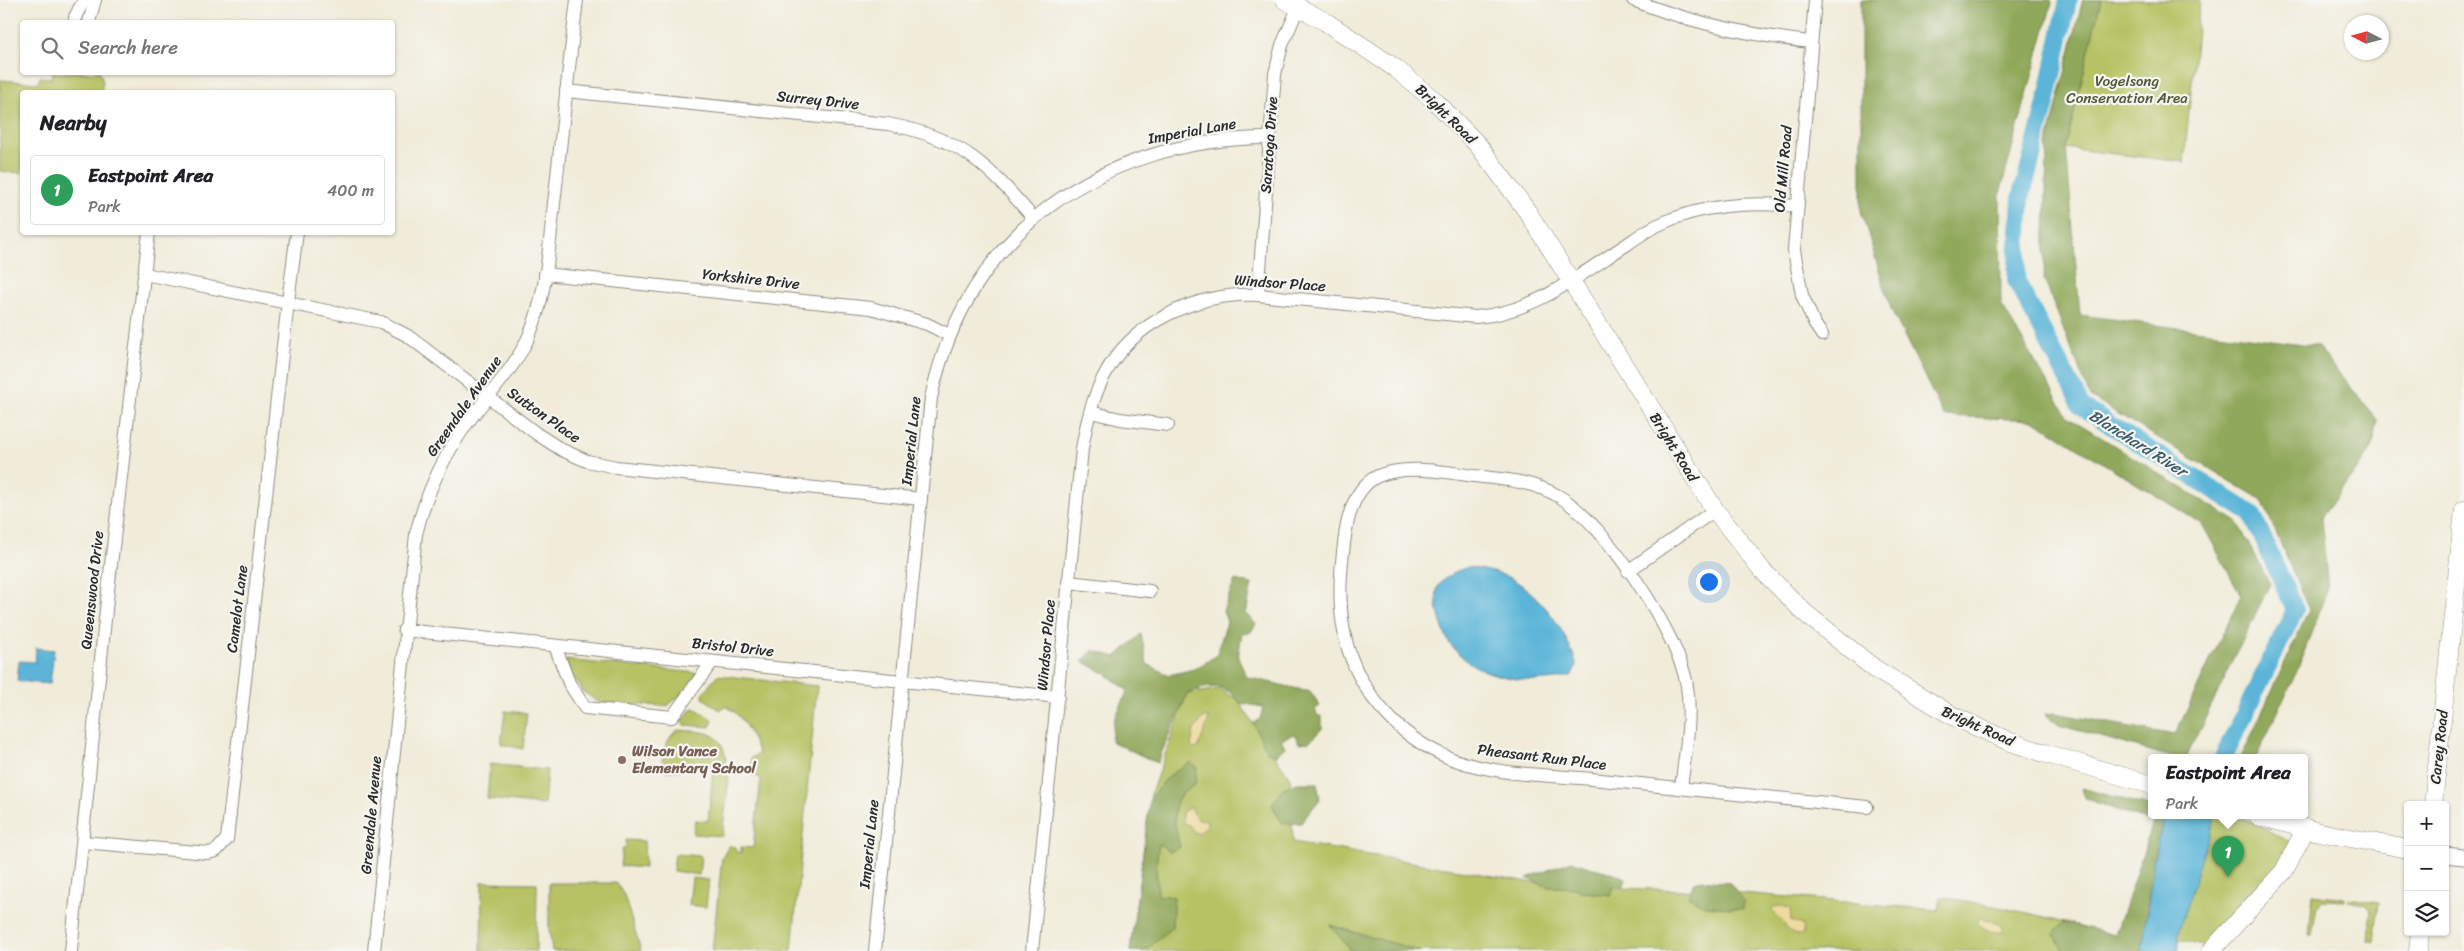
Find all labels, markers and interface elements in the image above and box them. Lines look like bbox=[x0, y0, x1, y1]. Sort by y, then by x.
north arrow bbox=[2344, 15, 2389, 60]
search box bbox=[20, 20, 395, 75]
text: Search here bbox=[78, 31, 178, 64]
icon: search bbox=[38, 34, 66, 62]
park label: Vogelsong Conservation Area bbox=[2066, 68, 2188, 111]
street label: Bright Road bbox=[1409, 78, 1484, 151]
street label: Surrey Drive bbox=[775, 83, 861, 117]
street label: Saratoga Drive bbox=[1253, 96, 1285, 194]
text: Nearby bbox=[40, 104, 106, 142]
street label: Imperial Lane bbox=[1145, 110, 1239, 152]
street label: Old Mill Road bbox=[1766, 124, 1800, 213]
text: Eastpoint Area bbox=[88, 159, 213, 192]
text: 1 bbox=[54, 176, 60, 205]
text: 400 m bbox=[327, 176, 374, 205]
text: Park bbox=[88, 192, 121, 221]
street label: Yorkshire Drive bbox=[701, 261, 801, 297]
street label: Windsor Place bbox=[1233, 267, 1327, 299]
street label: Greendale Avenue bbox=[419, 350, 509, 462]
street label: Sutton Place bbox=[502, 380, 587, 450]
street label: Imperial Lane bbox=[893, 395, 929, 488]
water label: Blanchard River bbox=[2083, 401, 2196, 487]
street label: Bright Road bbox=[1642, 407, 1706, 488]
street label: Queenswood Drive bbox=[73, 529, 111, 651]
street label: Camelot Lane bbox=[219, 563, 255, 654]
your location bbox=[1696, 569, 1722, 595]
street label: Windsor Place bbox=[1029, 598, 1063, 692]
street label: Bristol Drive bbox=[691, 630, 776, 664]
street label: Bright Road bbox=[1937, 698, 2020, 754]
street label: Carey Road bbox=[2422, 708, 2456, 785]
street label: Pheasant Run Place bbox=[1476, 736, 1608, 778]
place label: Wilson Vance Elementary School bbox=[632, 738, 757, 781]
street label: Greendale Avenue bbox=[353, 754, 389, 875]
marker: Wilson Vance Elementary School bbox=[616, 754, 628, 766]
popup bbox=[2148, 754, 2308, 819]
text: Eastpoint Area bbox=[2165, 756, 2291, 789]
text: Park bbox=[2165, 789, 2198, 818]
street label: Imperial Lane bbox=[851, 798, 887, 891]
map controls bbox=[2404, 801, 2449, 936]
button: + bbox=[2404, 801, 2449, 846]
pin: 1 bbox=[2212, 836, 2244, 877]
button: − bbox=[2404, 846, 2449, 891]
button: layers bbox=[2404, 891, 2449, 936]

